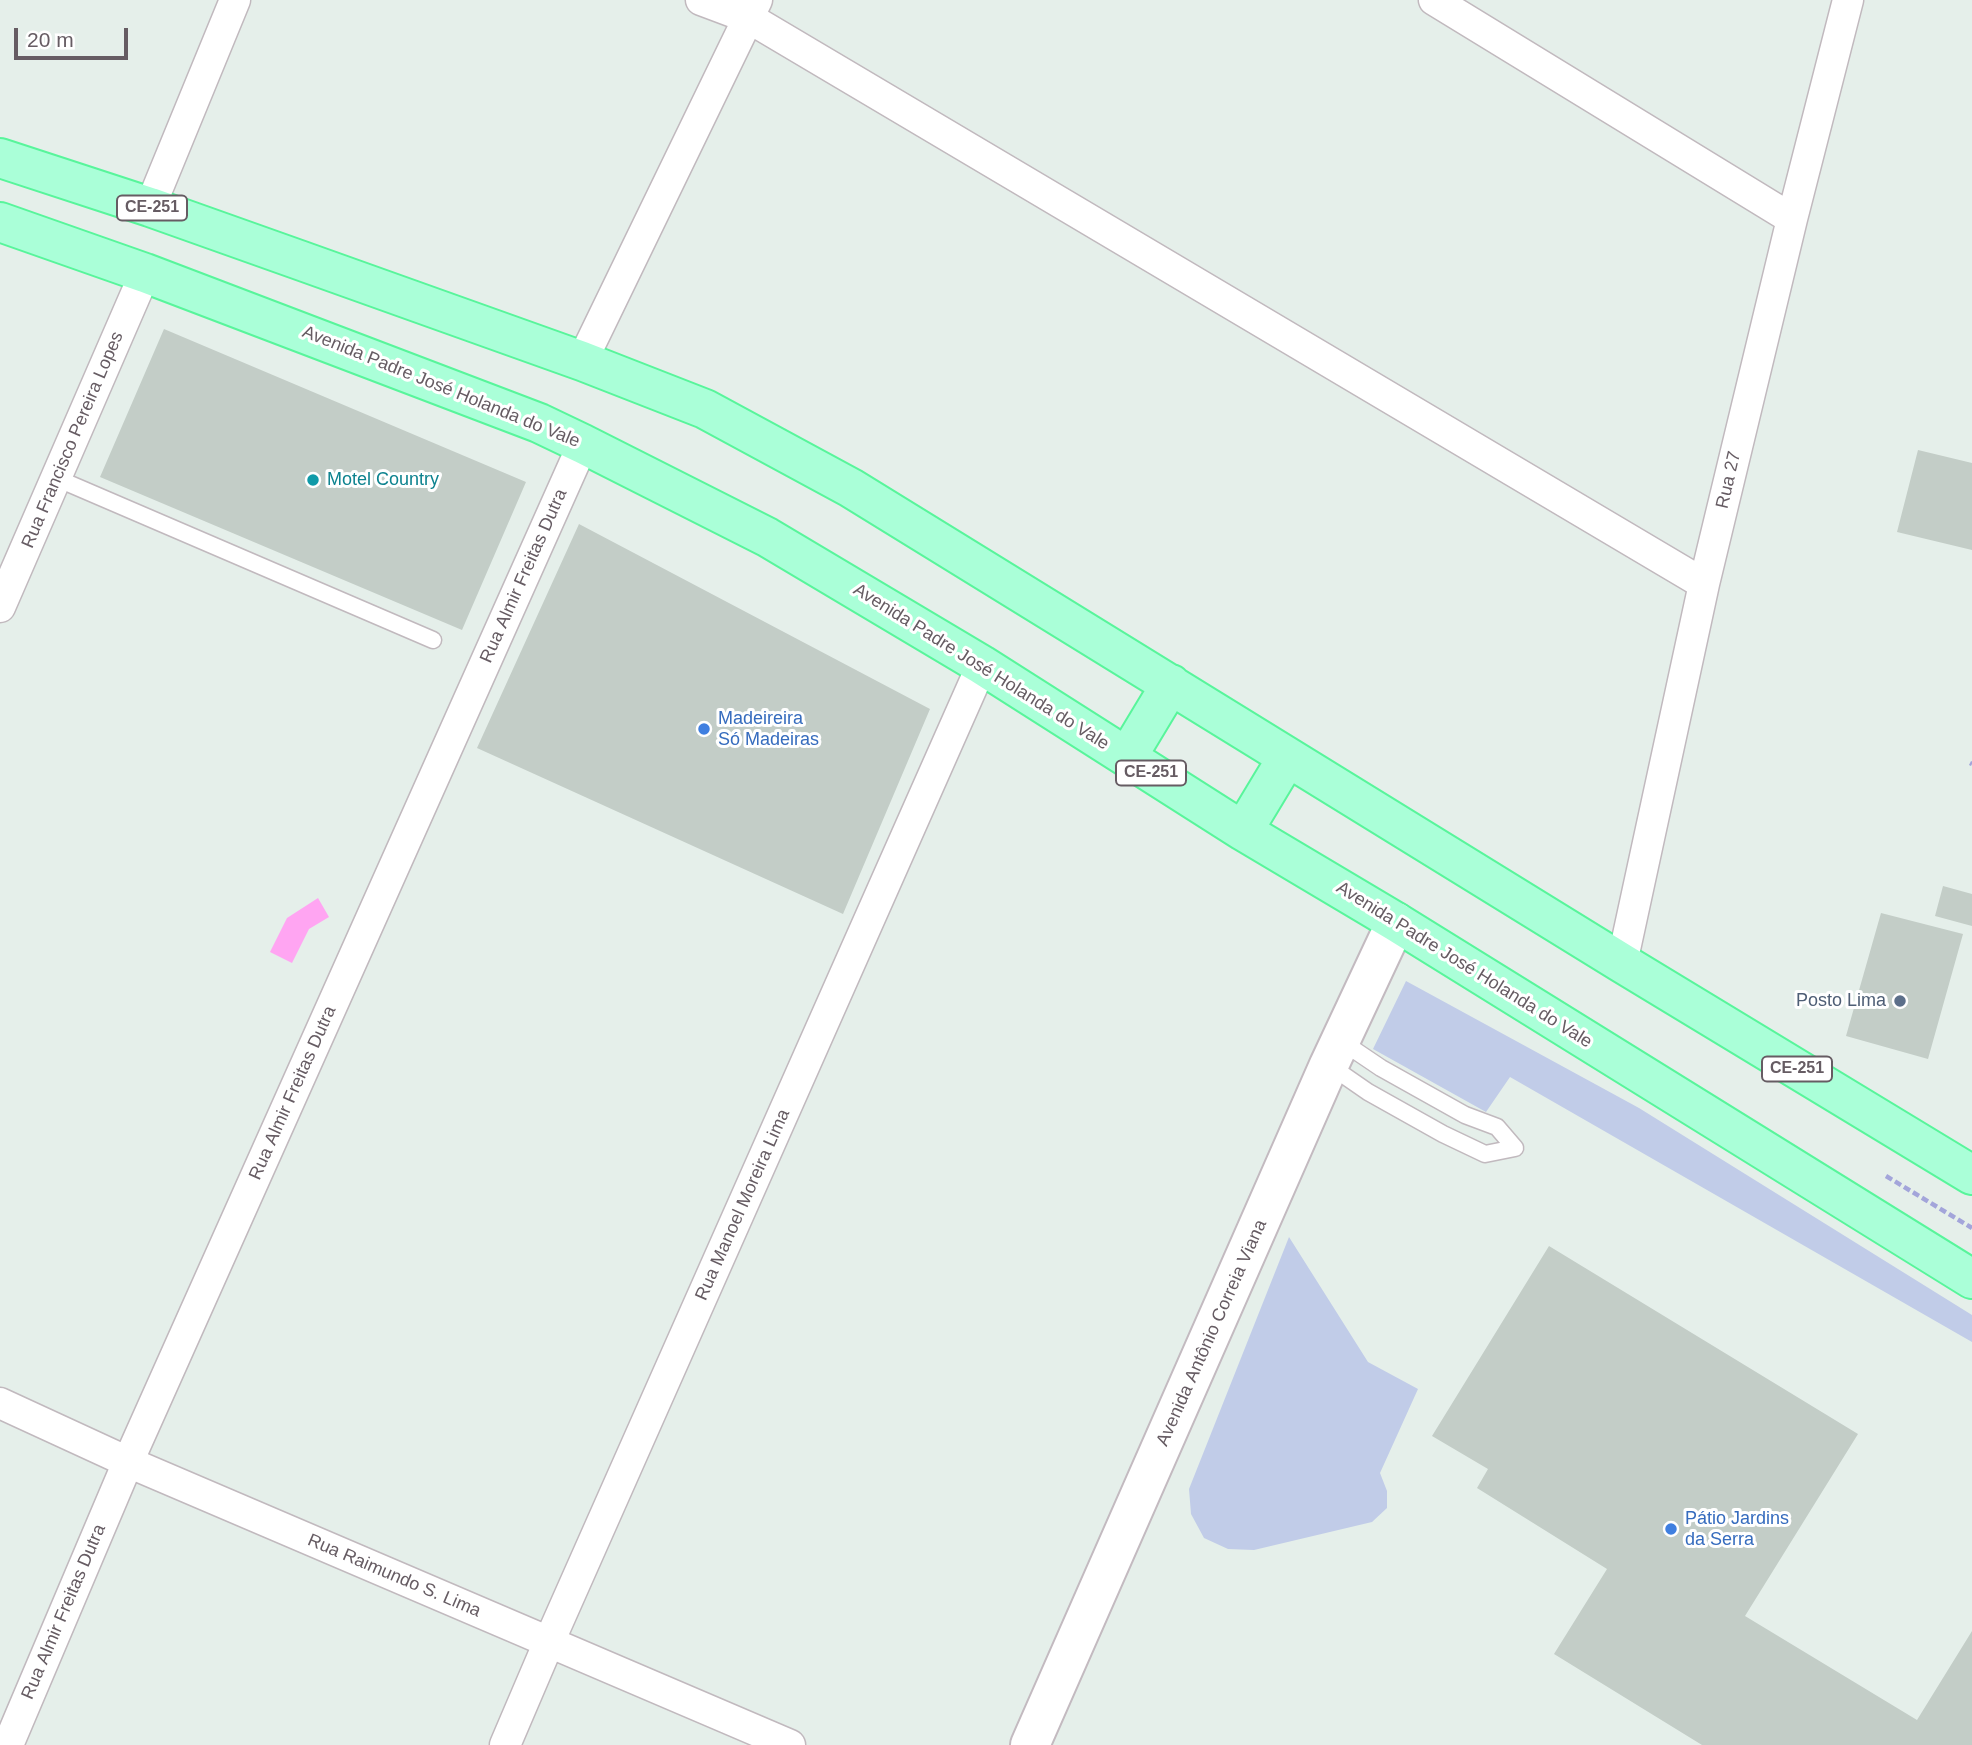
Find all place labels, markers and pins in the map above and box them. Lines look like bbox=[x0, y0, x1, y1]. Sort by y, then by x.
place label: Motel Country bbox=[327, 469, 439, 491]
marker: Motel Country bbox=[305, 472, 321, 488]
place label: Madeireira Só Madeiras bbox=[718, 708, 819, 750]
marker: Madeireira Só Madeiras bbox=[696, 721, 712, 737]
place label: Posto Lima bbox=[1796, 990, 1886, 1012]
marker: Posto Lima bbox=[1892, 993, 1908, 1009]
place label: Pátio Jardins da Serra bbox=[1685, 1508, 1789, 1550]
marker: Pátio Jardins da Serra bbox=[1663, 1521, 1679, 1537]

